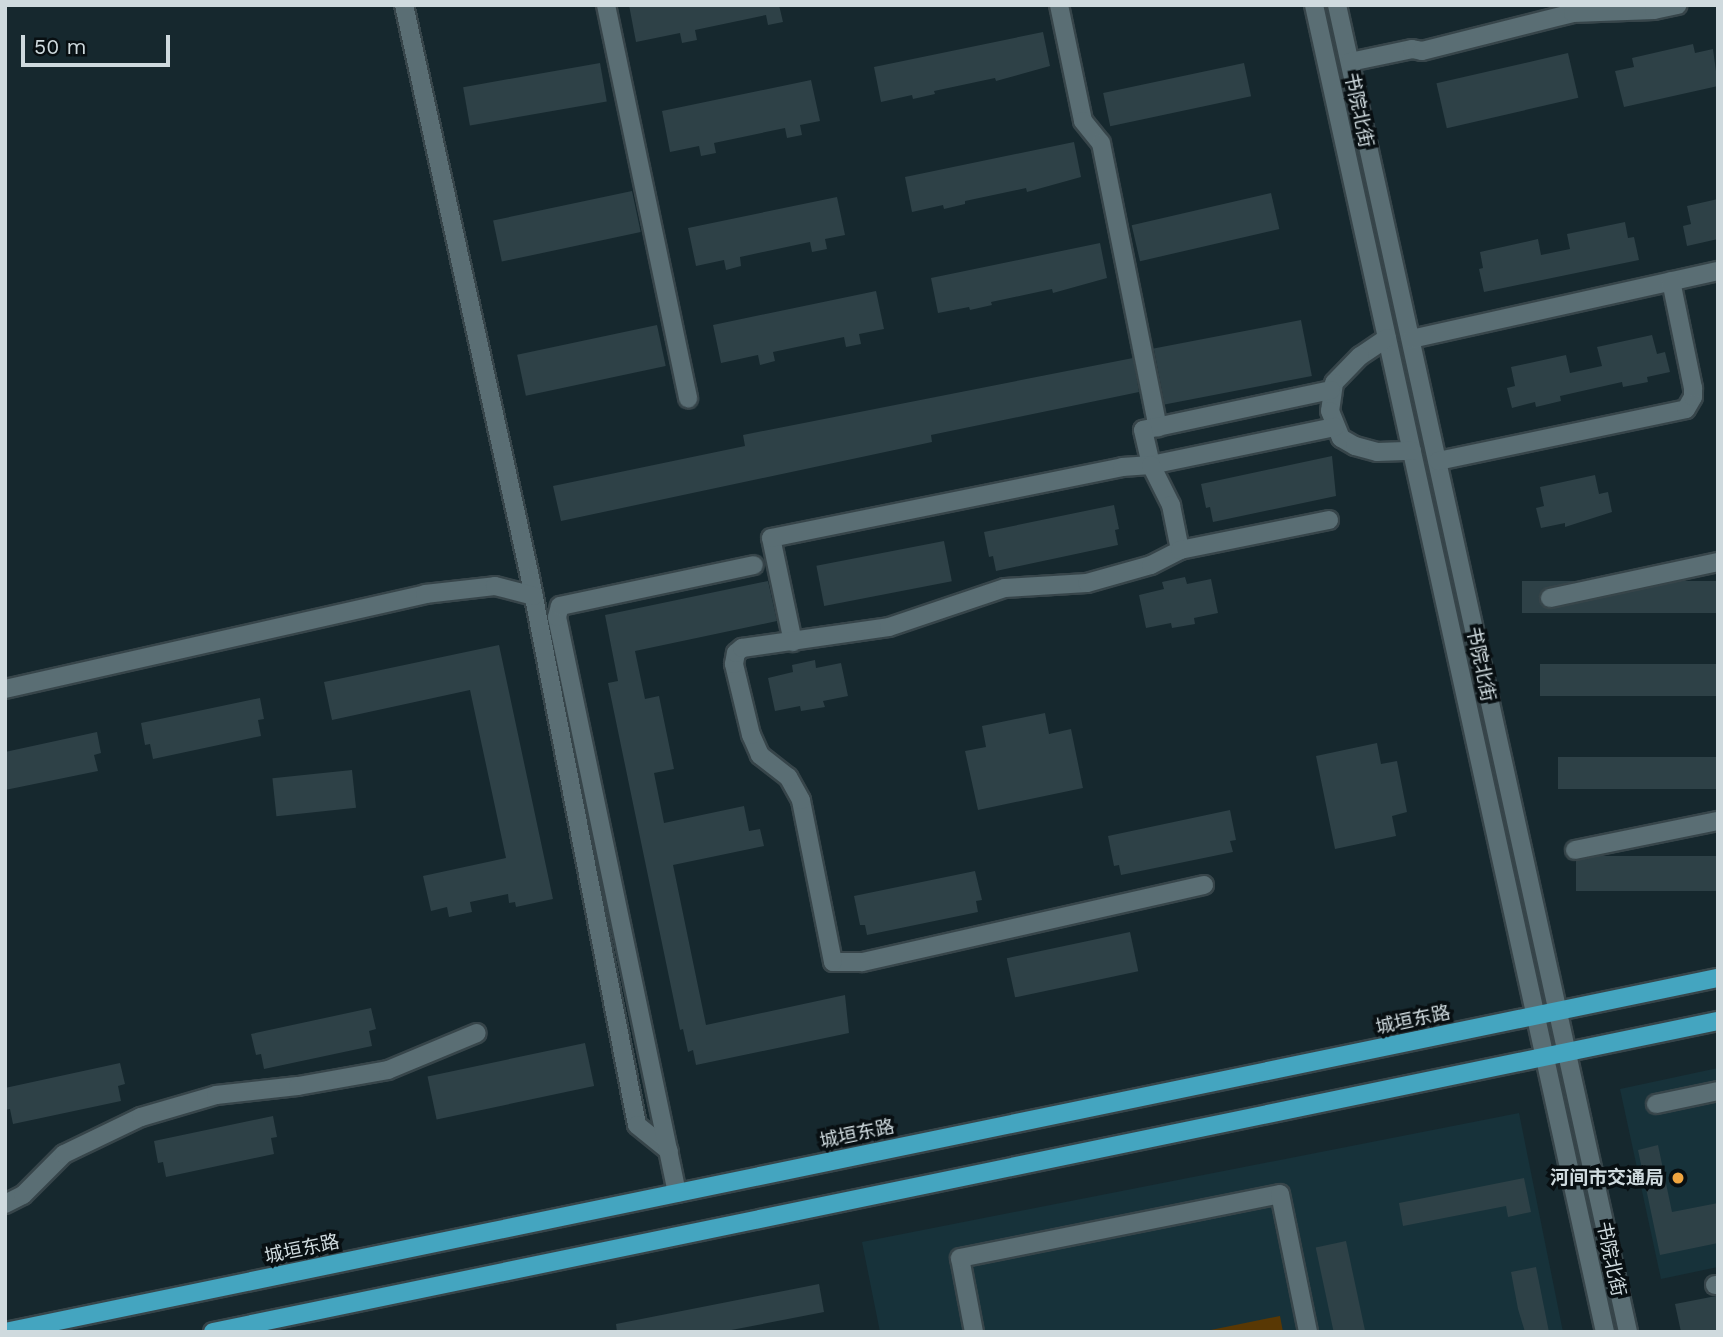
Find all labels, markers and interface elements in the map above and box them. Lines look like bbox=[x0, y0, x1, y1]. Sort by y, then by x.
scale bar bbox=[24, 21, 173, 65]
text: 50 m bbox=[34, 34, 86, 59]
street label: 书院北街 bbox=[1340, 70, 1378, 150]
street label: 书院北街 bbox=[1462, 624, 1500, 704]
street label: 城垣东路 bbox=[1373, 1001, 1453, 1039]
street label: 城垣东路 bbox=[817, 1115, 897, 1153]
place label: 河间市交通局 bbox=[1550, 1167, 1664, 1189]
marker: 河间市交通局 bbox=[1670, 1170, 1686, 1186]
street label: 书院北街 bbox=[1592, 1219, 1630, 1299]
street label: 城垣东路 bbox=[262, 1230, 342, 1268]

